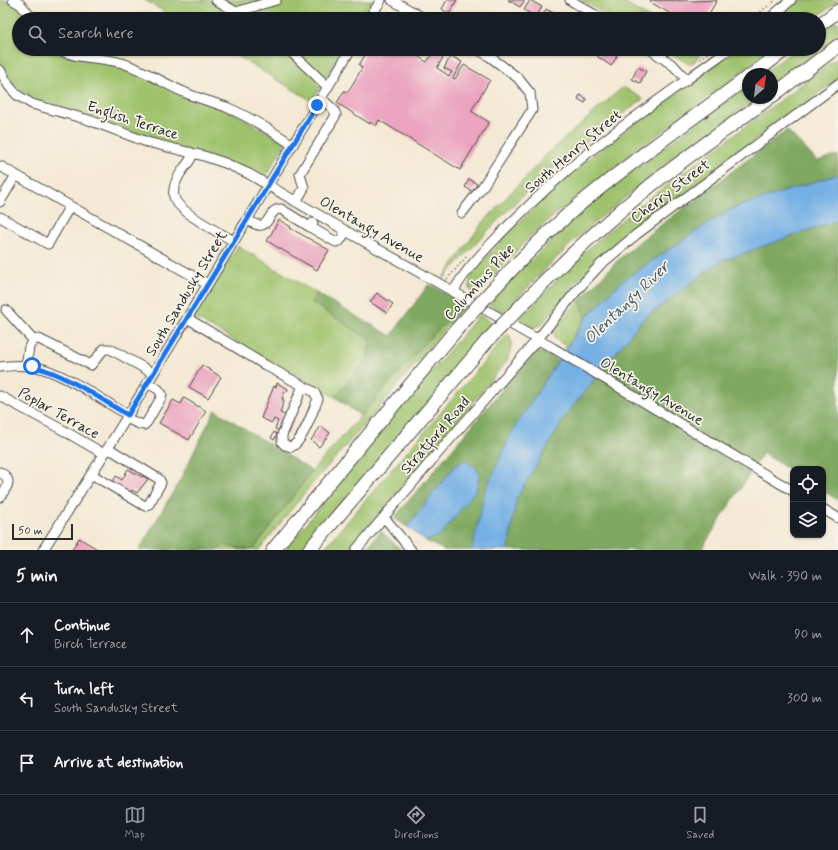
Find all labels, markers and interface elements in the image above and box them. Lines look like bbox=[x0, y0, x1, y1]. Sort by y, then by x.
search box bbox=[12, 12, 826, 56]
icon: search bbox=[26, 23, 48, 45]
text: Search here bbox=[58, 24, 134, 44]
north arrow bbox=[742, 68, 778, 104]
route end bbox=[308, 96, 326, 114]
street label: English Terrace bbox=[84, 97, 181, 146]
street label: South Henry Street bbox=[521, 105, 626, 198]
street label: Cherry Street bbox=[627, 155, 714, 228]
street label: Olentangy Avenue bbox=[315, 192, 427, 269]
street label: South Sandusky Street bbox=[141, 227, 232, 360]
street label: Columbus Pike bbox=[440, 240, 520, 325]
water label: Olentangy River bbox=[580, 255, 677, 351]
street label: Olentangy Avenue bbox=[595, 353, 707, 432]
route start bbox=[23, 357, 41, 375]
street label: Poplar Terrace bbox=[14, 383, 103, 444]
street label: Stratford Road bbox=[397, 393, 477, 480]
map controls bbox=[790, 466, 826, 538]
button: locate bbox=[790, 466, 826, 502]
button: layers bbox=[790, 502, 826, 538]
scale bar bbox=[12, 522, 73, 541]
text: 50 m bbox=[18, 524, 43, 538]
text: 5 min bbox=[16, 565, 58, 587]
text: Walk · 390 m bbox=[749, 568, 822, 585]
text: Continue bbox=[54, 616, 110, 636]
icon: ahead bbox=[16, 624, 38, 646]
text: 90 m bbox=[794, 626, 822, 643]
text: Birch Terrace bbox=[54, 636, 127, 653]
text: Turn left bbox=[54, 680, 114, 700]
icon: left bbox=[16, 688, 38, 710]
text: 300 m bbox=[787, 690, 822, 707]
text: South Sandusky Street bbox=[54, 700, 178, 717]
icon: arrive bbox=[16, 752, 38, 774]
text: Arrive at destination bbox=[54, 753, 183, 773]
tab: Map bbox=[124, 804, 146, 842]
tab: Directions bbox=[393, 804, 439, 842]
tab: Saved bbox=[686, 804, 714, 842]

